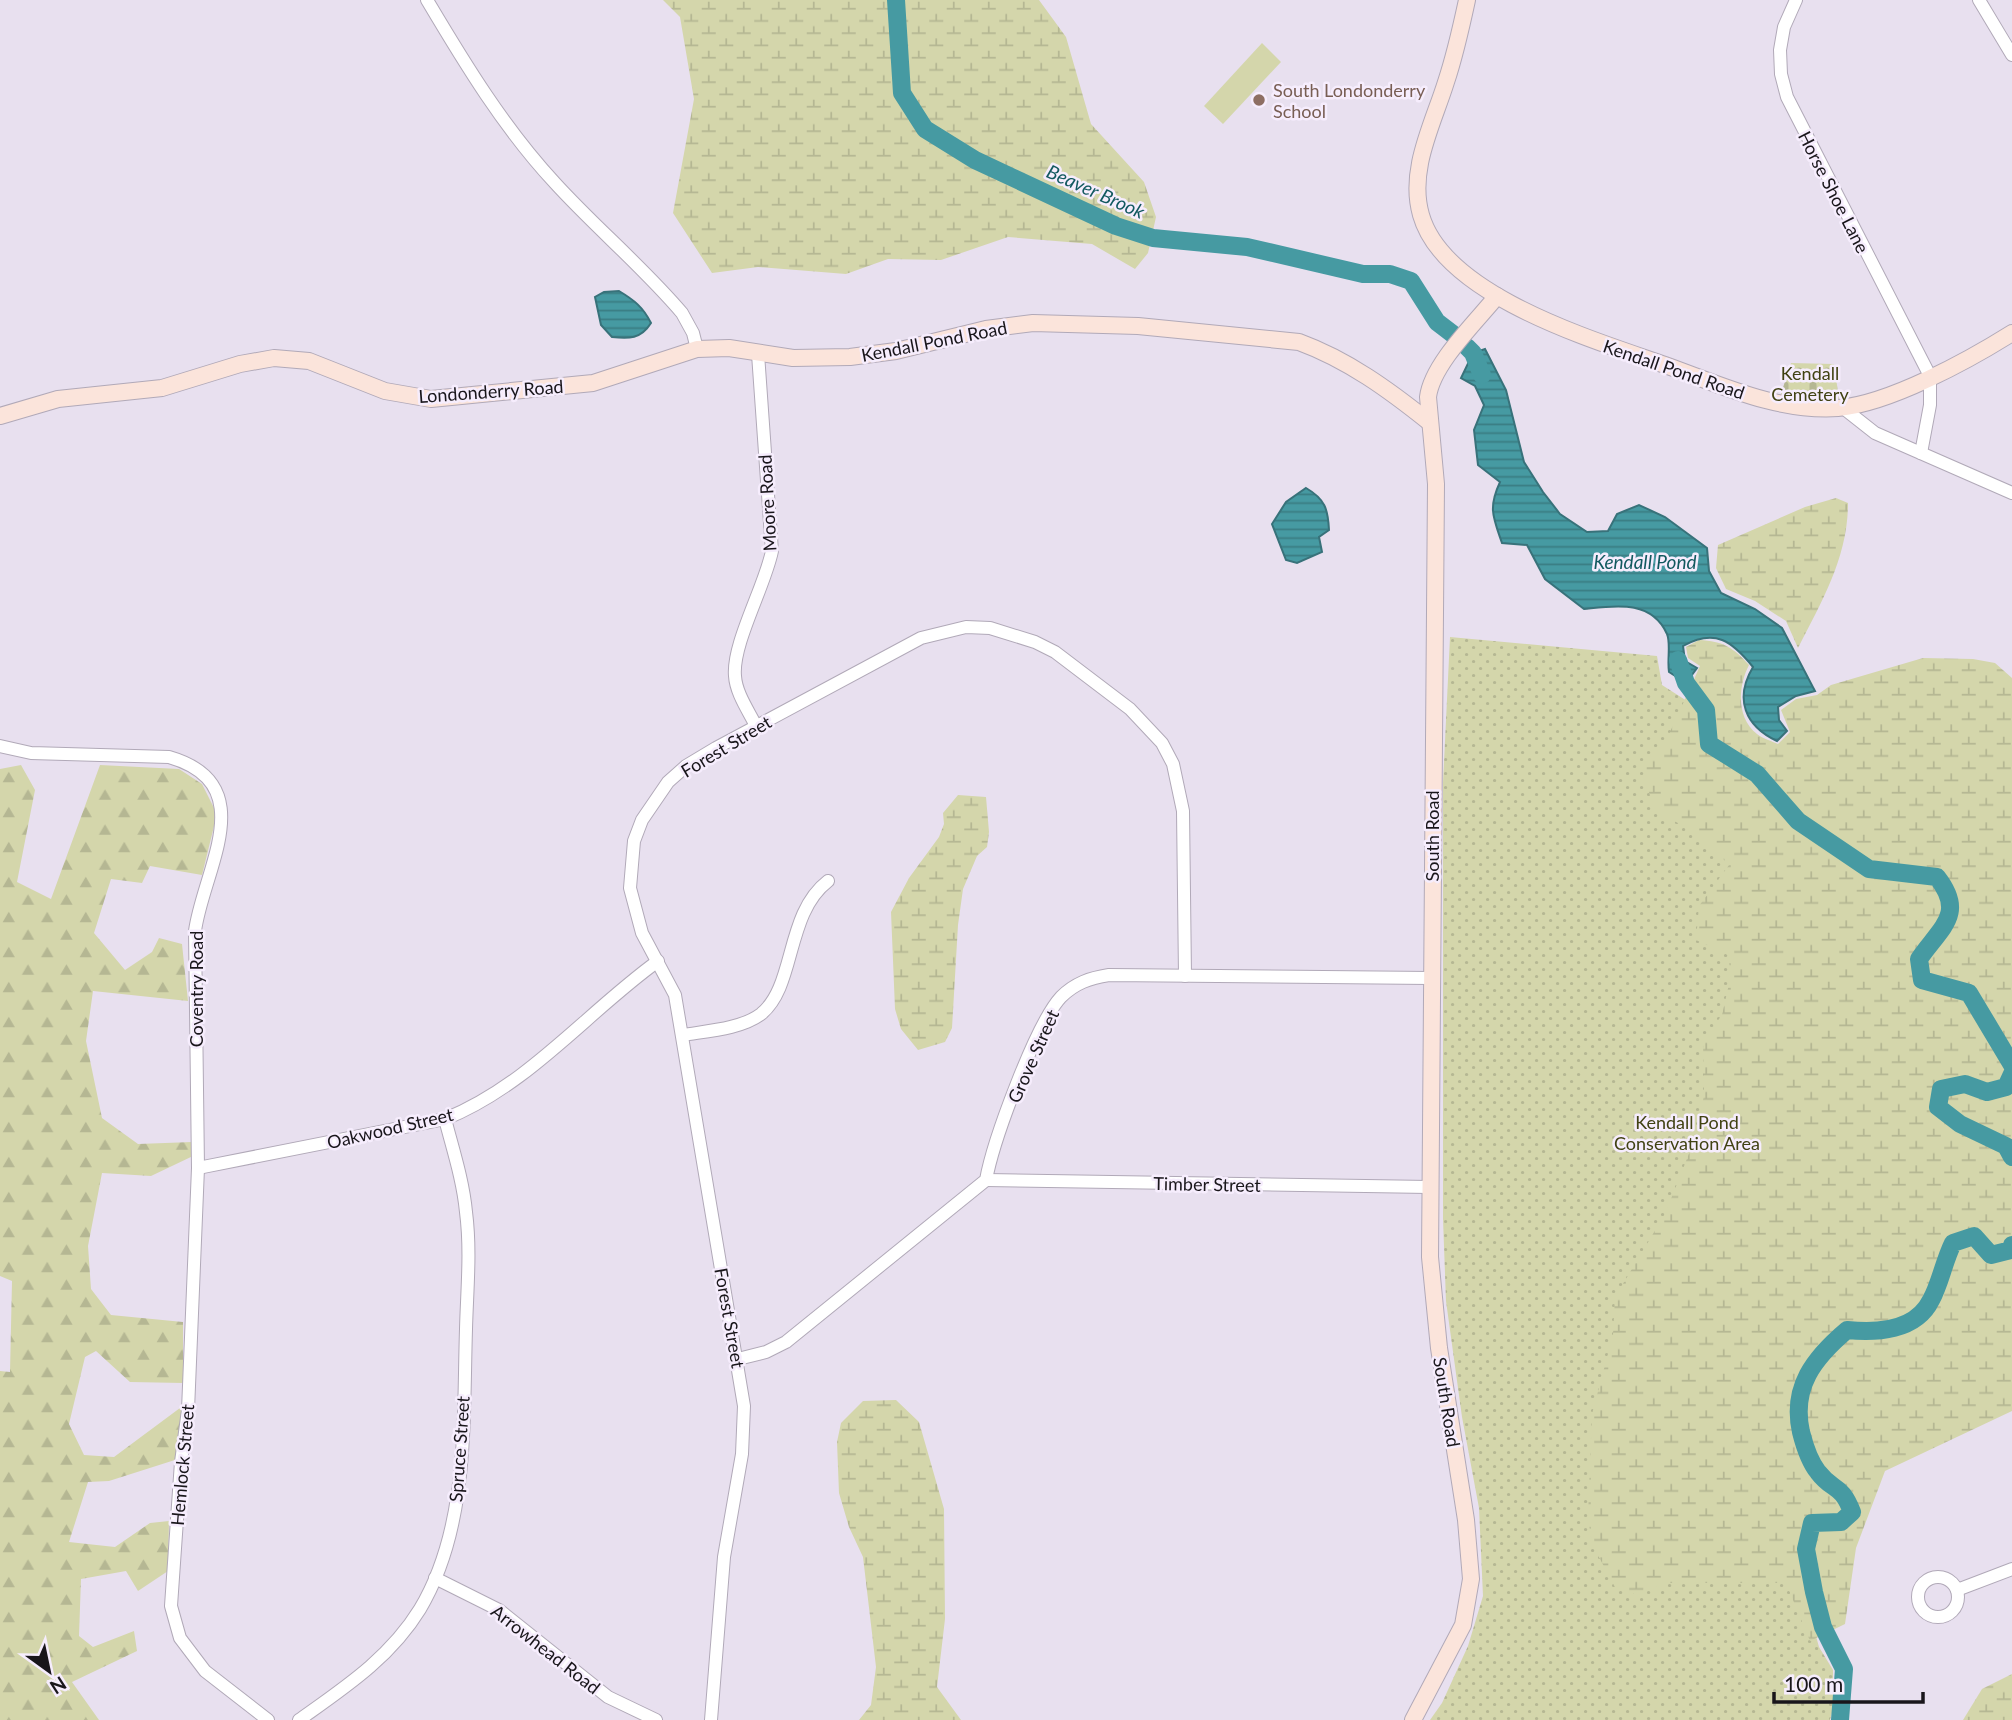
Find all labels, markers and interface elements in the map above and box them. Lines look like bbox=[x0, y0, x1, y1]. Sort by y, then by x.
place label: South Londonderry School bbox=[1273, 79, 1426, 122]
marker: South Londonderry School bbox=[1251, 92, 1267, 108]
street label: Horse Shoe Lane bbox=[1794, 127, 1874, 257]
water label: Beaver Brook bbox=[1043, 159, 1149, 223]
street label: Kendall Pond Road bbox=[859, 316, 1009, 366]
street label: Kendall Pond Road bbox=[1600, 334, 1748, 404]
park label: Kendall Cemetery bbox=[1771, 362, 1849, 405]
street label: Londonderry Road bbox=[418, 375, 564, 407]
street label: Moore Road bbox=[753, 454, 781, 552]
water label: Kendall Pond bbox=[1593, 550, 1697, 573]
street label: Forest Street bbox=[677, 710, 776, 782]
street label: South Road bbox=[1421, 791, 1443, 881]
street label: Coventry Road bbox=[185, 931, 207, 1047]
street label: Grove Street bbox=[1003, 1005, 1064, 1106]
street label: Oakwood Street bbox=[325, 1103, 456, 1153]
park label: Kendall Pond Conservation Area bbox=[1614, 1111, 1760, 1154]
street label: Timber Street bbox=[1153, 1172, 1261, 1196]
street label: Forest Street bbox=[710, 1266, 750, 1370]
street label: South Road bbox=[1429, 1355, 1465, 1449]
street label: Spruce Street bbox=[444, 1395, 474, 1503]
street label: Hemlock Street bbox=[166, 1403, 198, 1527]
street label: Arrowhead Road bbox=[487, 1600, 605, 1698]
north arrow bbox=[14, 1636, 84, 1706]
scale bar bbox=[1774, 1660, 1923, 1704]
text: 100 m bbox=[1784, 1671, 1843, 1696]
text: N bbox=[46, 1672, 71, 1699]

